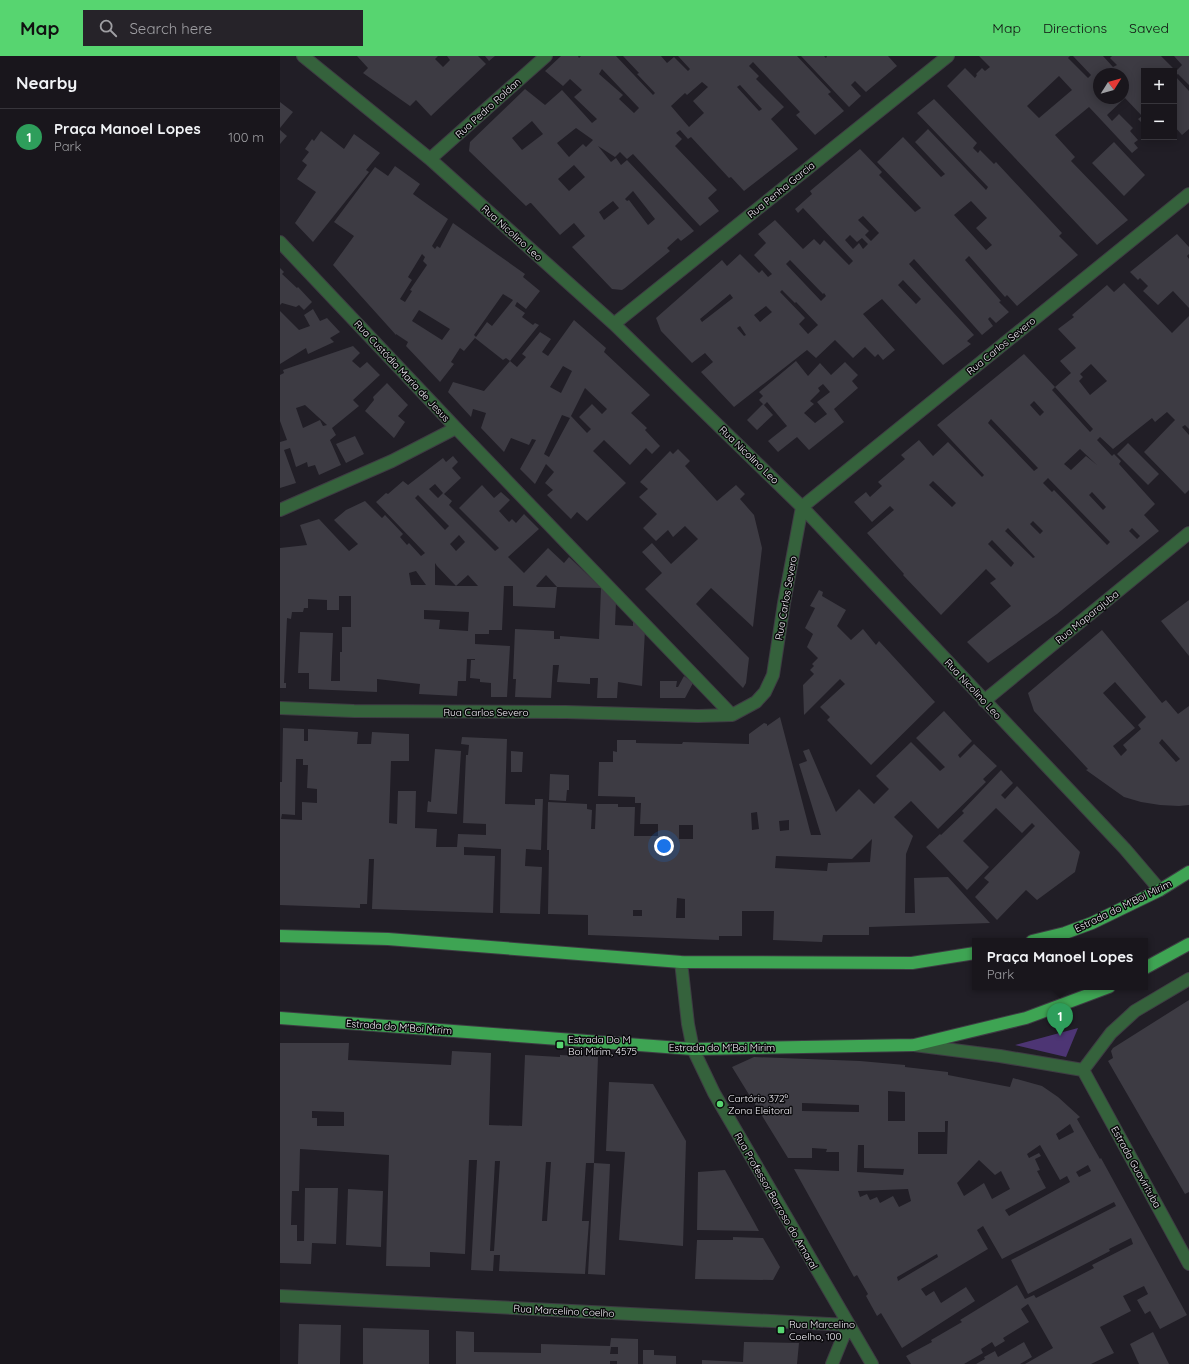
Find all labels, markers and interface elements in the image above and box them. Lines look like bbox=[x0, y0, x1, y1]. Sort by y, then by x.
search box bbox=[83, 10, 363, 46]
text: Map bbox=[20, 16, 59, 40]
icon: search bbox=[97, 17, 119, 39]
text: Search here bbox=[129, 19, 212, 38]
text: Map bbox=[992, 19, 1021, 37]
text: Directions bbox=[1043, 19, 1107, 37]
text: Saved bbox=[1129, 19, 1169, 37]
north arrow bbox=[1093, 68, 1129, 104]
map controls bbox=[1141, 68, 1177, 140]
button: + bbox=[1141, 68, 1177, 104]
text: Nearby bbox=[16, 72, 77, 93]
street label: Rua Pedro Roldan bbox=[452, 75, 524, 141]
button: − bbox=[1141, 104, 1177, 140]
text: Praça Manoel Lopes bbox=[54, 119, 201, 138]
text: 1 bbox=[26, 129, 32, 145]
text: 100 m bbox=[228, 129, 264, 145]
text: Park bbox=[54, 138, 82, 154]
street label: Rua Penha Garcia bbox=[745, 159, 817, 221]
street label: Rua Nicolino Leo bbox=[479, 202, 545, 264]
street label: Rua Carlos Severo bbox=[964, 314, 1038, 378]
street label: Rua Custódia Maria de Jesus bbox=[351, 317, 453, 425]
street label: Rua Nicolino Leo bbox=[717, 423, 781, 487]
street label: Rua Carlos Severo bbox=[772, 555, 800, 641]
street label: Rua Maparajuba bbox=[1053, 587, 1121, 647]
street label: Rua Nicolino Leo bbox=[942, 656, 1004, 722]
street label: Rua Carlos Severo bbox=[444, 706, 528, 719]
your location bbox=[654, 836, 674, 856]
street label: Estrada do M'Boi Mirim bbox=[1072, 877, 1174, 935]
popup bbox=[972, 938, 1148, 990]
text: Praça Manoel Lopes bbox=[987, 947, 1133, 966]
text: Park bbox=[987, 966, 1014, 982]
pin: 1 bbox=[1047, 1003, 1073, 1036]
street label: Estrada do M'Boi Mirim bbox=[345, 1017, 453, 1037]
place label: Estrada Do M Boi Mirim, 4575 bbox=[568, 1033, 637, 1058]
marker: Estrada Do M Boi Mirim, 4575 bbox=[555, 1040, 565, 1050]
street label: Estrada do M'Boi Mirim bbox=[669, 1041, 775, 1054]
place label: Cartório 372ª Zona Eleitoral bbox=[728, 1092, 792, 1117]
marker: Cartório 372ª Zona Eleitoral bbox=[715, 1099, 725, 1109]
street label: Estrada Guavirituba bbox=[1108, 1124, 1164, 1210]
street label: Rua Professor Barroso do Amaral bbox=[731, 1130, 821, 1272]
street label: Rua Marcelino Coelho bbox=[513, 1302, 615, 1320]
place label: Rua Marcelino Coelho, 100 bbox=[789, 1318, 855, 1343]
marker: Rua Marcelino Coelho, 100 bbox=[776, 1325, 786, 1335]

